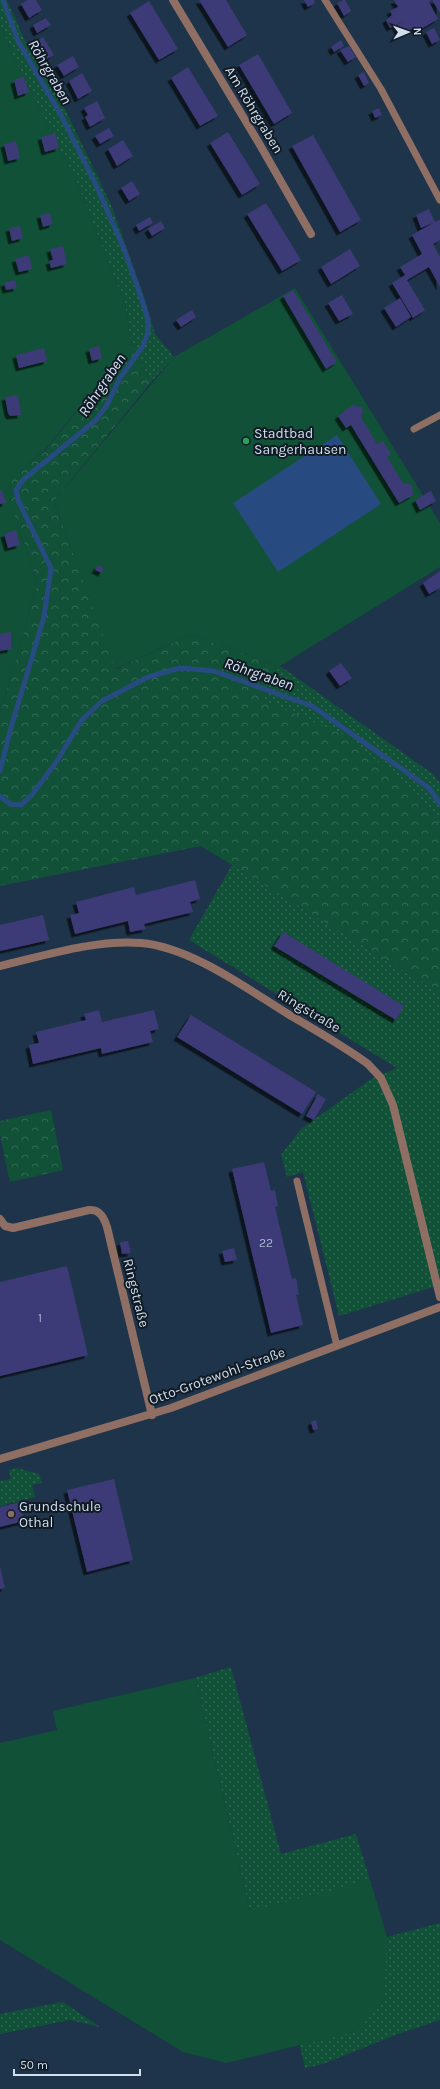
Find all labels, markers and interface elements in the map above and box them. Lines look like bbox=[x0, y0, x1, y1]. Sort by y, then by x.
north arrow bbox=[388, 12, 428, 52]
text: N bbox=[411, 27, 424, 36]
water label: Röhrgraben bbox=[24, 36, 76, 108]
street label: Am Röhrgraben bbox=[221, 63, 287, 157]
water label: Röhrgraben bbox=[74, 350, 130, 420]
place label: Stadtbad Sangerhausen bbox=[254, 425, 346, 458]
marker: Stadtbad Sangerhausen bbox=[241, 436, 251, 446]
water label: Röhrgraben bbox=[222, 654, 296, 694]
street label: Ringstraße bbox=[275, 986, 343, 1036]
house number: 22 bbox=[259, 1236, 273, 1250]
street label: Ringstraße bbox=[119, 1257, 153, 1329]
house number: 1 bbox=[38, 1311, 42, 1325]
street label: Otto-Grotewohl-Straße bbox=[147, 1343, 287, 1409]
place label: Grundschule Othal bbox=[19, 1498, 101, 1531]
marker: Grundschule Othal bbox=[6, 1509, 16, 1519]
scale bar bbox=[14, 2051, 140, 2077]
text: 50 m bbox=[20, 2058, 48, 2072]

